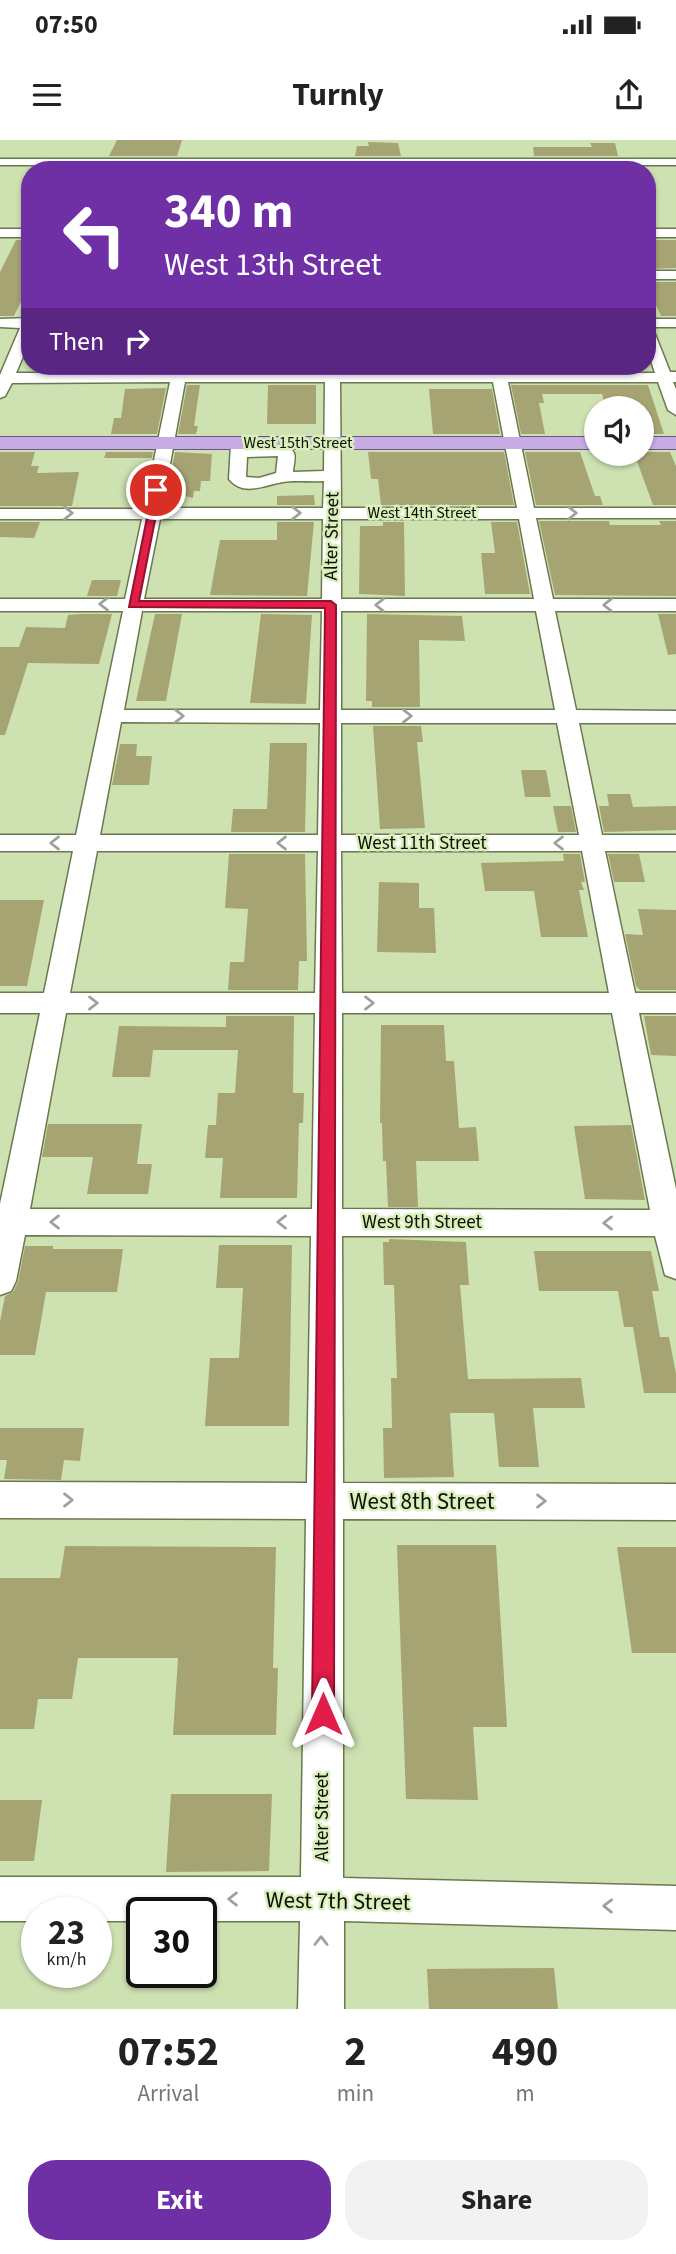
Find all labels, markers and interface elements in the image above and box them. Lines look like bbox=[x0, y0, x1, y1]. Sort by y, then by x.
text: 07:50 bbox=[35, 6, 98, 43]
text: Turnly bbox=[292, 72, 384, 118]
icon: menu bbox=[28, 76, 66, 114]
icon: share bbox=[610, 76, 648, 114]
text: 340 m bbox=[164, 177, 293, 247]
icon: left bbox=[49, 189, 140, 280]
text: West 13th Street bbox=[164, 242, 382, 288]
icon: right bbox=[118, 322, 156, 360]
text: Then bbox=[49, 323, 104, 360]
map controls bbox=[584, 396, 654, 466]
button: sound bbox=[584, 396, 654, 466]
street label: West 15th Street bbox=[244, 432, 353, 454]
pin bbox=[126, 460, 186, 520]
icon: arrive bbox=[137, 471, 175, 509]
street label: Alter Street bbox=[318, 491, 346, 581]
street label: West 14th Street bbox=[368, 502, 477, 524]
one-way arrow bbox=[63, 505, 74, 521]
one-way arrow bbox=[291, 505, 301, 521]
one-way arrow bbox=[567, 505, 578, 521]
one-way arrow bbox=[98, 596, 109, 612]
one-way arrow bbox=[375, 597, 385, 613]
one-way arrow bbox=[602, 597, 613, 613]
one-way arrow bbox=[175, 708, 185, 724]
one-way arrow bbox=[402, 708, 413, 724]
street label: West 11th Street bbox=[357, 830, 487, 857]
one-way arrow bbox=[49, 835, 60, 850]
one-way arrow bbox=[277, 835, 287, 851]
one-way arrow bbox=[553, 835, 564, 851]
one-way arrow bbox=[88, 995, 98, 1011]
one-way arrow bbox=[364, 995, 375, 1011]
street label: West 9th Street bbox=[362, 1209, 482, 1236]
one-way arrow bbox=[49, 1214, 60, 1230]
one-way arrow bbox=[277, 1214, 287, 1230]
one-way arrow bbox=[602, 1215, 613, 1231]
street label: West 8th Street bbox=[350, 1485, 495, 1518]
one-way arrow bbox=[63, 1492, 74, 1508]
one-way arrow bbox=[535, 1494, 546, 1509]
position arrow bbox=[286, 1677, 360, 1751]
street label: Alter Street bbox=[309, 1772, 336, 1861]
street label: West 7th Street bbox=[265, 1883, 411, 1919]
one-way arrow bbox=[228, 1891, 238, 1907]
speed limit sign: 30 bbox=[126, 1897, 217, 1988]
one-way arrow bbox=[602, 1898, 613, 1914]
text: 23 bbox=[48, 1908, 85, 1958]
one-way arrow bbox=[313, 1935, 329, 1946]
text: km/h bbox=[47, 1947, 86, 1972]
text: 07:52 bbox=[118, 2022, 219, 2082]
text: 2 bbox=[344, 2022, 366, 2082]
text: 490 bbox=[492, 2022, 558, 2082]
text: Arrival bbox=[137, 2077, 199, 2110]
text: min bbox=[337, 2077, 374, 2110]
text: m bbox=[515, 2077, 535, 2110]
button: Exit bbox=[28, 2160, 331, 2240]
button: Share bbox=[345, 2160, 648, 2240]

